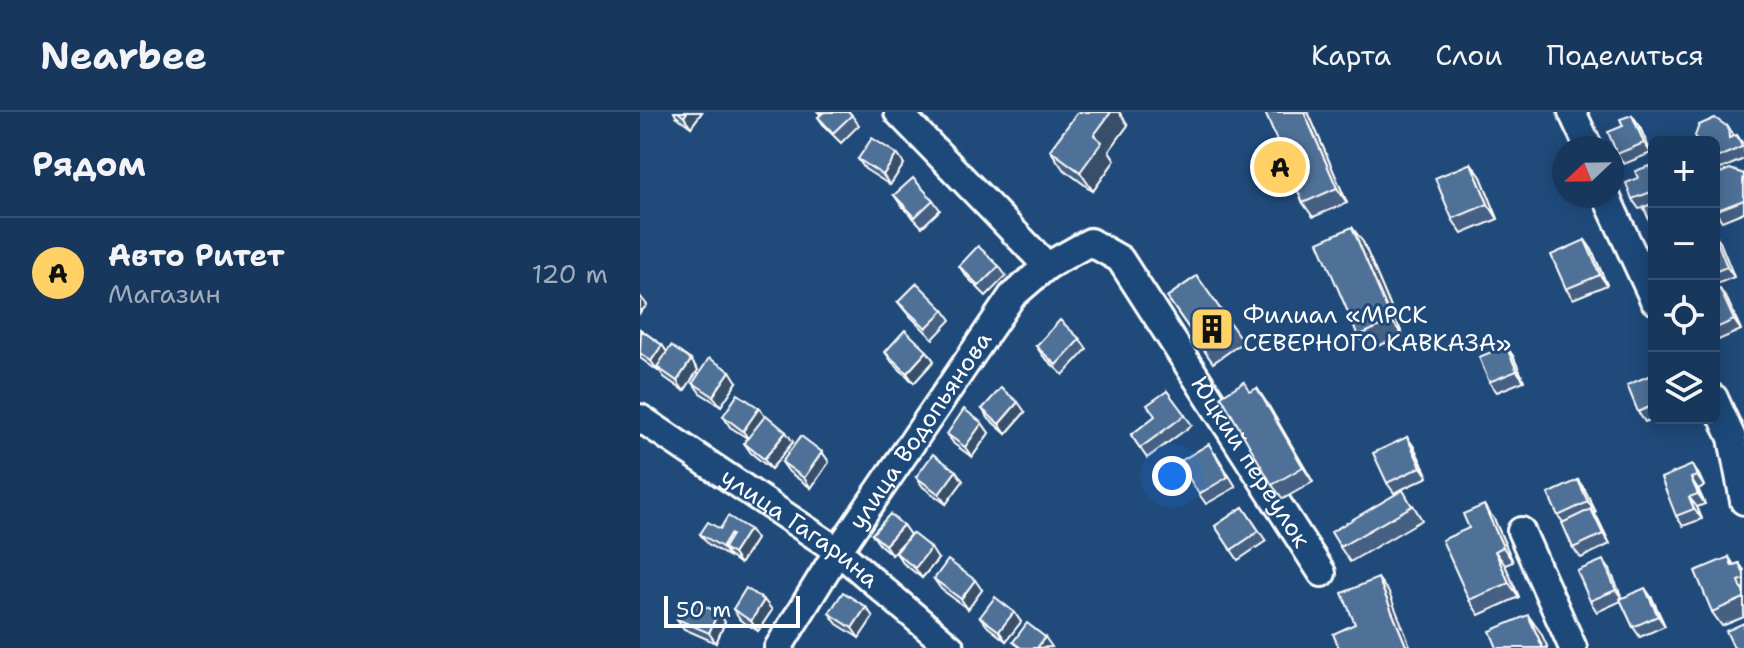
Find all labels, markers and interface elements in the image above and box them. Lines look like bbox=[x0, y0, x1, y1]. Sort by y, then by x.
text: Nearbee bbox=[40, 30, 207, 81]
text: Карта bbox=[1311, 36, 1391, 74]
text: Слои bbox=[1435, 36, 1502, 74]
text: Поделиться bbox=[1546, 36, 1704, 74]
north arrow bbox=[1552, 136, 1624, 208]
map controls bbox=[1648, 136, 1720, 424]
button: + bbox=[1648, 136, 1720, 208]
pin: A bbox=[1254, 137, 1306, 197]
text: Рядом bbox=[32, 141, 146, 187]
button: − bbox=[1648, 208, 1720, 280]
text: Авто Ритет bbox=[108, 235, 284, 276]
text: A bbox=[48, 256, 68, 291]
text: 120 m bbox=[532, 256, 608, 291]
text: Магазин bbox=[108, 276, 221, 311]
button: locate bbox=[1648, 280, 1720, 352]
place label: Филиал «МРСК СЕВЕРНОГО КАВКАЗА» bbox=[1243, 299, 1511, 359]
building icon: Филиал «МРСК СЕВЕРНОГО КАВКАЗА» bbox=[1188, 305, 1236, 353]
street label: улица Водопьянова bbox=[841, 325, 999, 536]
button: layers bbox=[1648, 352, 1720, 424]
street label: Юцкий переулок bbox=[1184, 370, 1318, 554]
your location bbox=[1152, 456, 1192, 496]
street label: улица Гагарина bbox=[715, 461, 886, 595]
scale bar bbox=[664, 592, 800, 628]
text: 50 m bbox=[676, 595, 731, 624]

